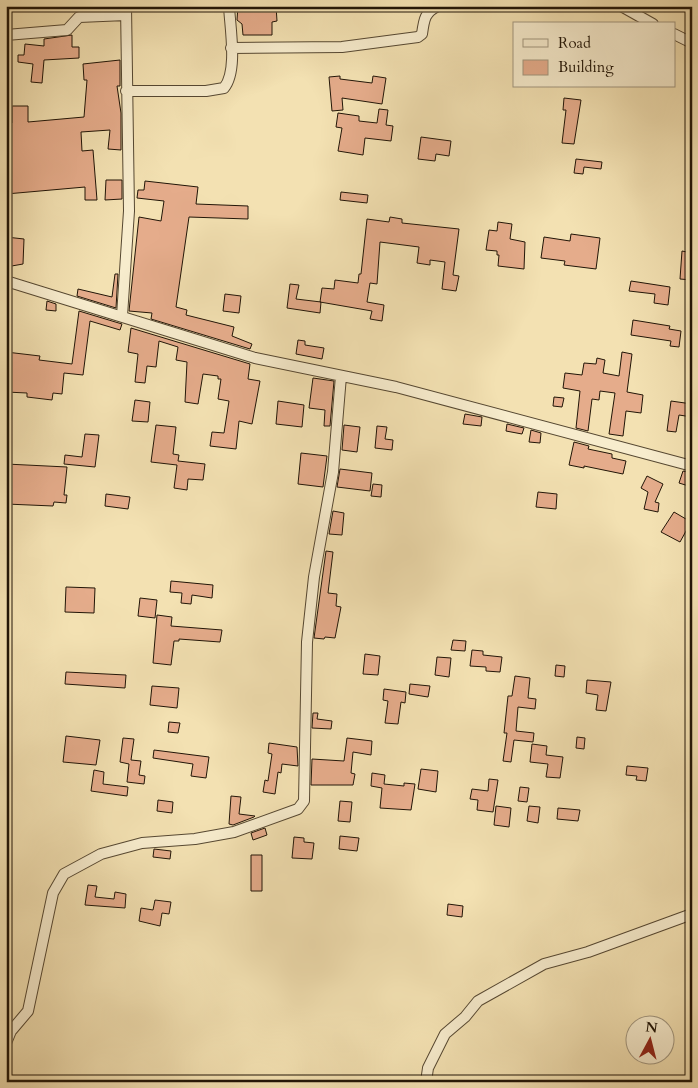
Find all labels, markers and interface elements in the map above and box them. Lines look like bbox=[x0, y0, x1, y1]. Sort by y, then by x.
legend bbox=[513, 22, 676, 88]
text: Road bbox=[558, 33, 591, 53]
text: Building bbox=[558, 57, 614, 77]
north arrow bbox=[626, 1016, 676, 1066]
text: N bbox=[644, 1017, 659, 1038]

